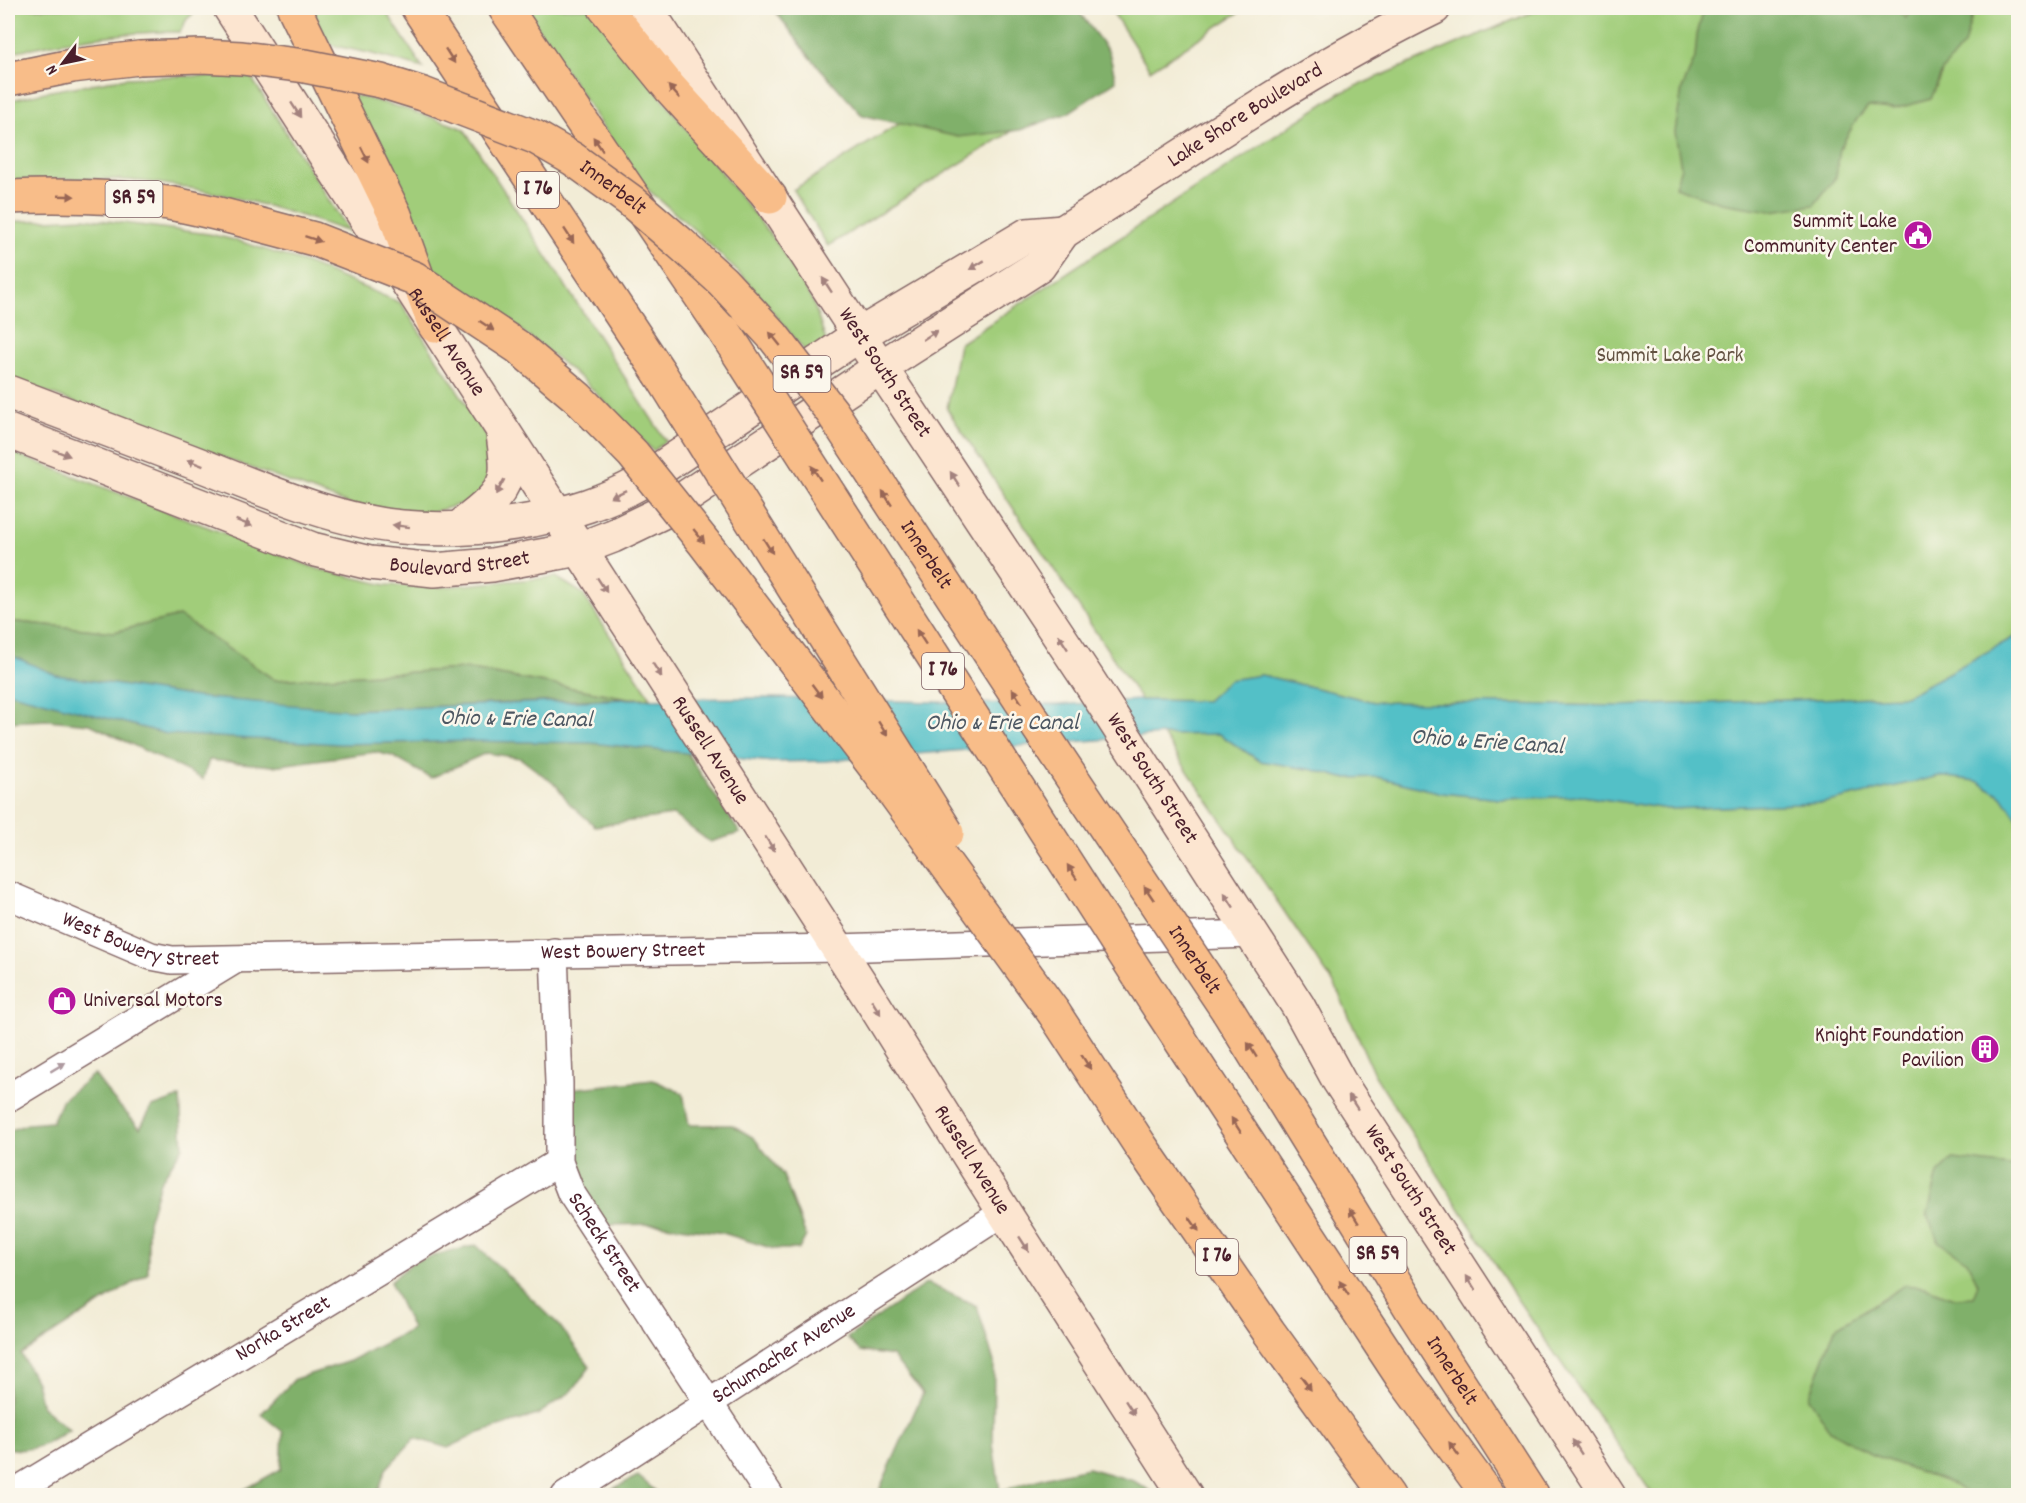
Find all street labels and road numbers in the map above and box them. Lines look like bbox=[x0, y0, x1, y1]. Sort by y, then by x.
street label: Lake Shore Boulevard bbox=[1162, 55, 1329, 176]
street label: Innerbelt bbox=[572, 152, 653, 223]
road number: I 76 bbox=[517, 172, 559, 208]
road number: SR 59 bbox=[106, 181, 162, 217]
street label: Russell Avenue bbox=[399, 282, 493, 403]
street label: West South Street bbox=[830, 302, 939, 444]
road number: SR 59 bbox=[774, 356, 830, 392]
street label: Innerbelt bbox=[891, 514, 960, 596]
street label: Boulevard Street bbox=[388, 543, 532, 585]
road number: I 76 bbox=[922, 653, 964, 689]
street label: Russell Avenue bbox=[663, 690, 757, 811]
street label: West South Street bbox=[1098, 707, 1206, 850]
street label: West Bowery Street bbox=[57, 904, 220, 976]
street label: Innerbelt bbox=[1160, 919, 1229, 1001]
street label: West Bowery Street bbox=[541, 935, 706, 969]
street label: Russell Avenue bbox=[925, 1099, 1018, 1221]
street label: West South Street bbox=[1356, 1119, 1464, 1262]
street label: Scheck Street bbox=[559, 1186, 648, 1299]
road number: SR 59 bbox=[1350, 1237, 1406, 1273]
road number: I 76 bbox=[1196, 1239, 1238, 1275]
street label: Norka Street bbox=[230, 1288, 337, 1370]
street label: Schumacher Avenue bbox=[706, 1296, 862, 1412]
street label: Innerbelt bbox=[1417, 1330, 1486, 1412]

